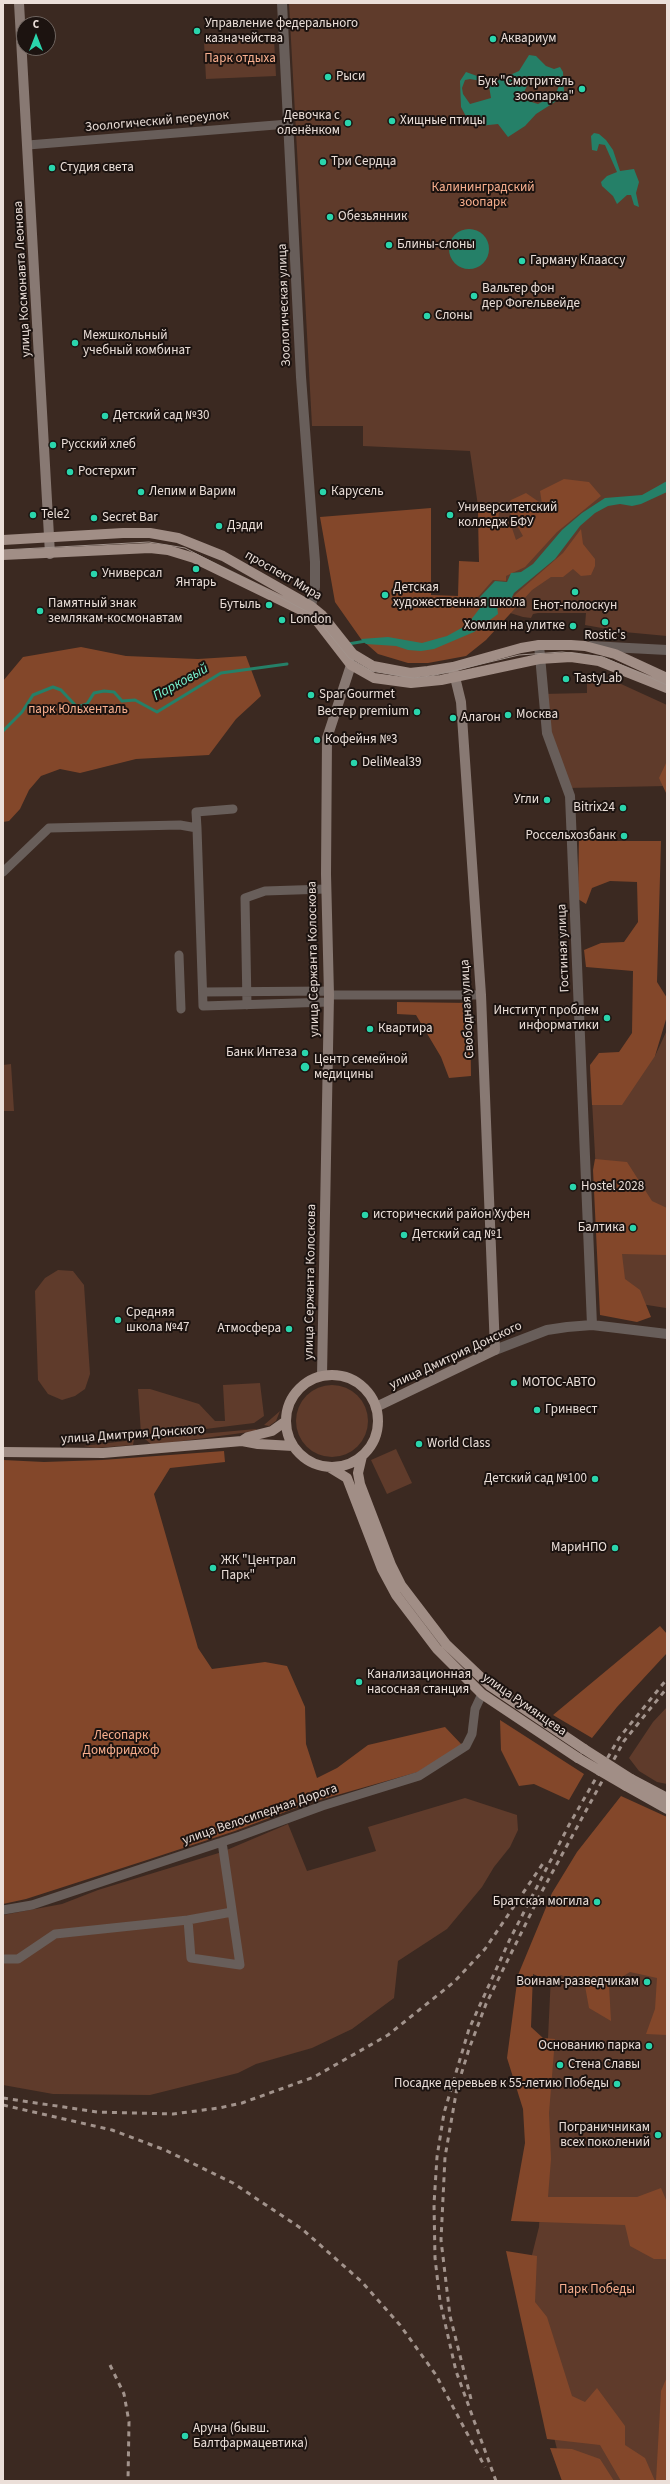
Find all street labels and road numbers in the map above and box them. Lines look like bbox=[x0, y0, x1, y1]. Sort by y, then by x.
street label: Зоологический переулок bbox=[84, 108, 230, 136]
street label: улица Космонавта Леонова bbox=[11, 200, 35, 358]
street label: Зоологическая улица bbox=[275, 243, 295, 367]
street label: проспект Мира bbox=[242, 548, 324, 604]
street label: улица Сержанта Колоскова bbox=[305, 881, 323, 1037]
street label: Гостиная улица bbox=[555, 904, 573, 992]
street label: Свободная улица bbox=[458, 959, 478, 1059]
street label: улица Сержанта Колоскова bbox=[302, 1204, 320, 1360]
street label: улица Дмитрия Донского bbox=[387, 1318, 525, 1394]
street label: улица Дмитрия Донского bbox=[61, 1422, 205, 1448]
street label: улица Румянцева bbox=[479, 1670, 569, 1740]
street label: улица Велосипедная Дорога bbox=[180, 1781, 340, 1849]

